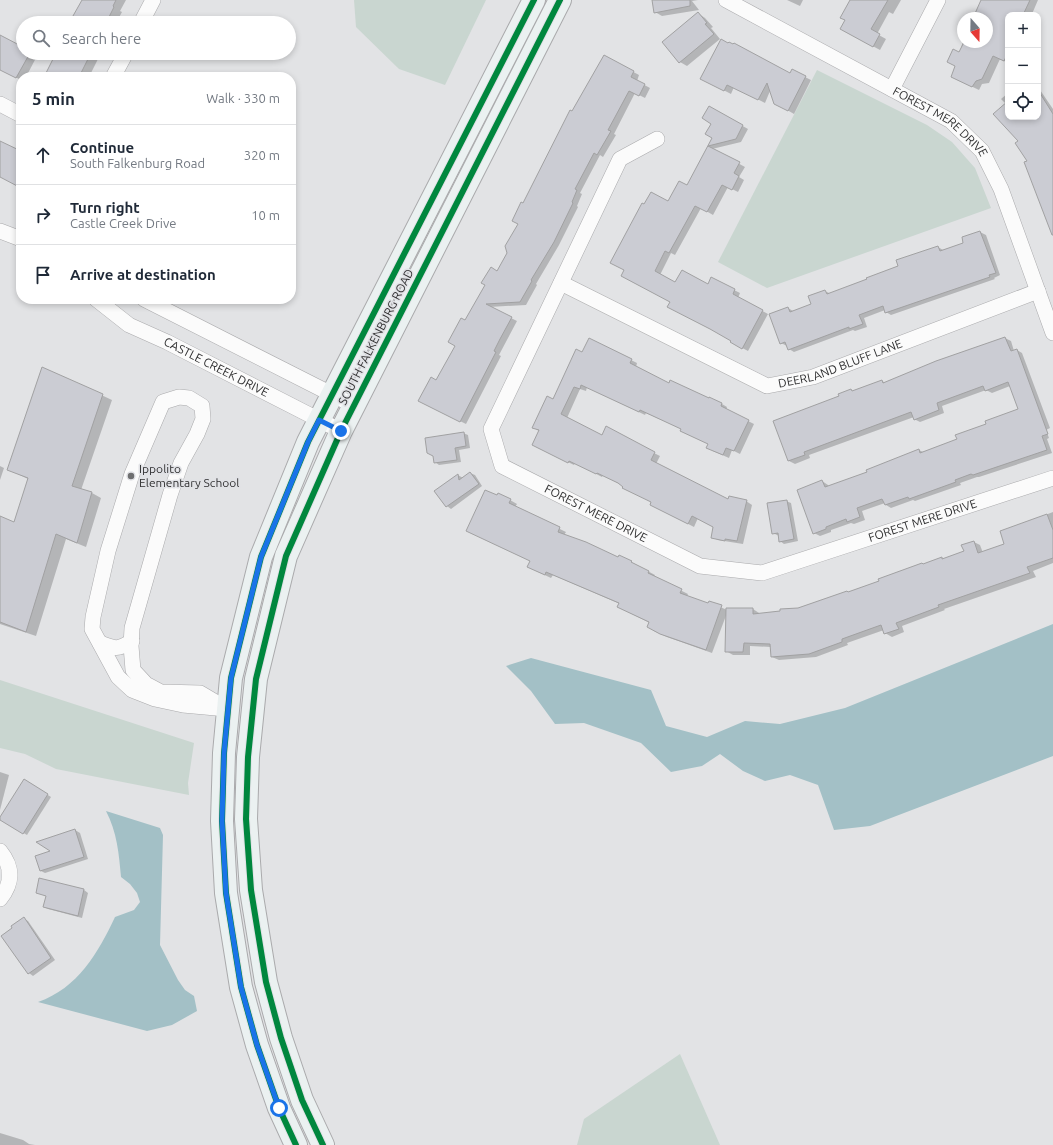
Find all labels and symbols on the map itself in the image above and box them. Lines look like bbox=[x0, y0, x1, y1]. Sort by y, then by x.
north arrow bbox=[957, 12, 993, 48]
street label: FOREST MERE DRIVE bbox=[891, 84, 991, 158]
street label: SOUTH FALKENBURG ROAD bbox=[336, 267, 416, 407]
street label: CASTLE CREEK DRIVE bbox=[162, 335, 271, 399]
street label: DEERLAND BLUFF LANE bbox=[777, 336, 904, 390]
route end bbox=[332, 422, 350, 440]
place label: Ippolito Elementary School bbox=[139, 462, 239, 489]
marker: Ippolito Elementary School bbox=[126, 471, 136, 481]
street label: FOREST MERE DRIVE bbox=[543, 482, 650, 544]
street label: FOREST MERE DRIVE bbox=[867, 496, 978, 544]
route start bbox=[270, 1099, 288, 1117]

